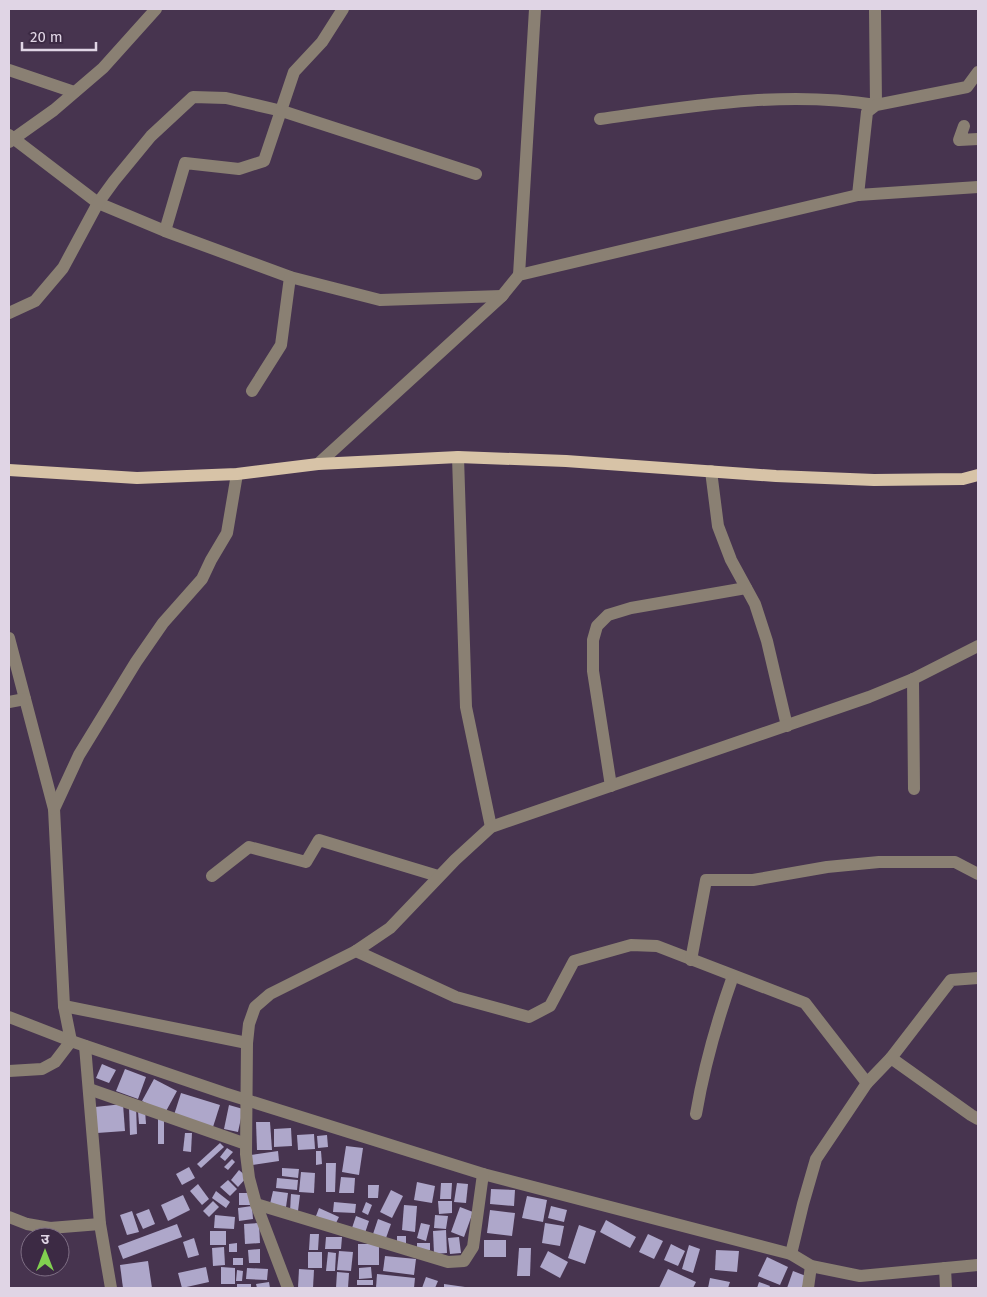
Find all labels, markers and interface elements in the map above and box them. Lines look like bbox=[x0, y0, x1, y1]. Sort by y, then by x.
scale bar bbox=[22, 20, 96, 52]
text: 20 m bbox=[30, 28, 63, 46]
north arrow bbox=[20, 1227, 70, 1277]
text: उ bbox=[41, 1231, 50, 1248]

